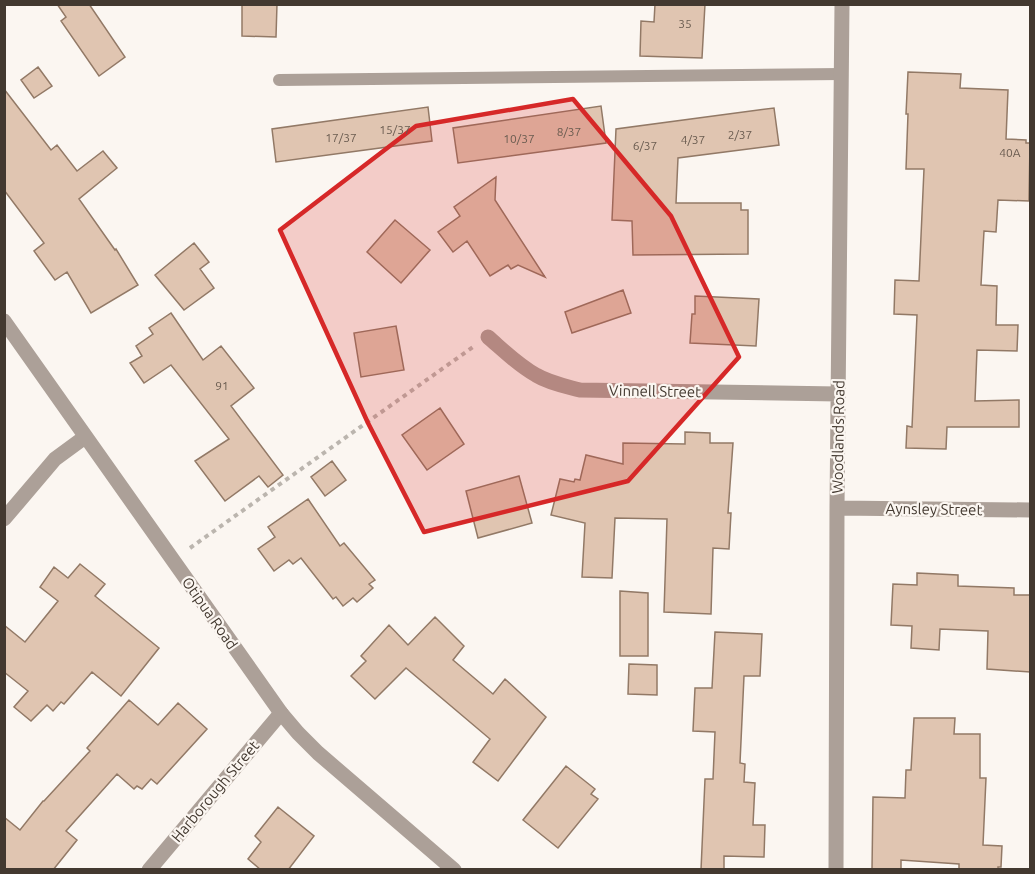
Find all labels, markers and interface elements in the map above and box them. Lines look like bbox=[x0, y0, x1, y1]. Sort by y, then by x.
house number: 35 bbox=[678, 17, 692, 30]
house number: 15/37 bbox=[379, 123, 411, 136]
house number: 8/37 bbox=[557, 125, 581, 138]
house number: 2/37 bbox=[728, 128, 752, 141]
house number: 17/37 bbox=[325, 131, 357, 144]
house number: 10/37 bbox=[503, 132, 535, 145]
house number: 4/37 bbox=[681, 133, 705, 146]
house number: 6/37 bbox=[633, 139, 657, 152]
house number: 40A bbox=[999, 146, 1021, 159]
house number: 91 bbox=[215, 379, 229, 392]
street label: Woodlands Road bbox=[829, 380, 847, 494]
street label: Vinnell Street bbox=[609, 382, 701, 400]
street label: Aynsley Street bbox=[885, 500, 983, 518]
street label: Otipua Road bbox=[179, 574, 241, 652]
street label: Harborough Street bbox=[168, 737, 262, 845]

